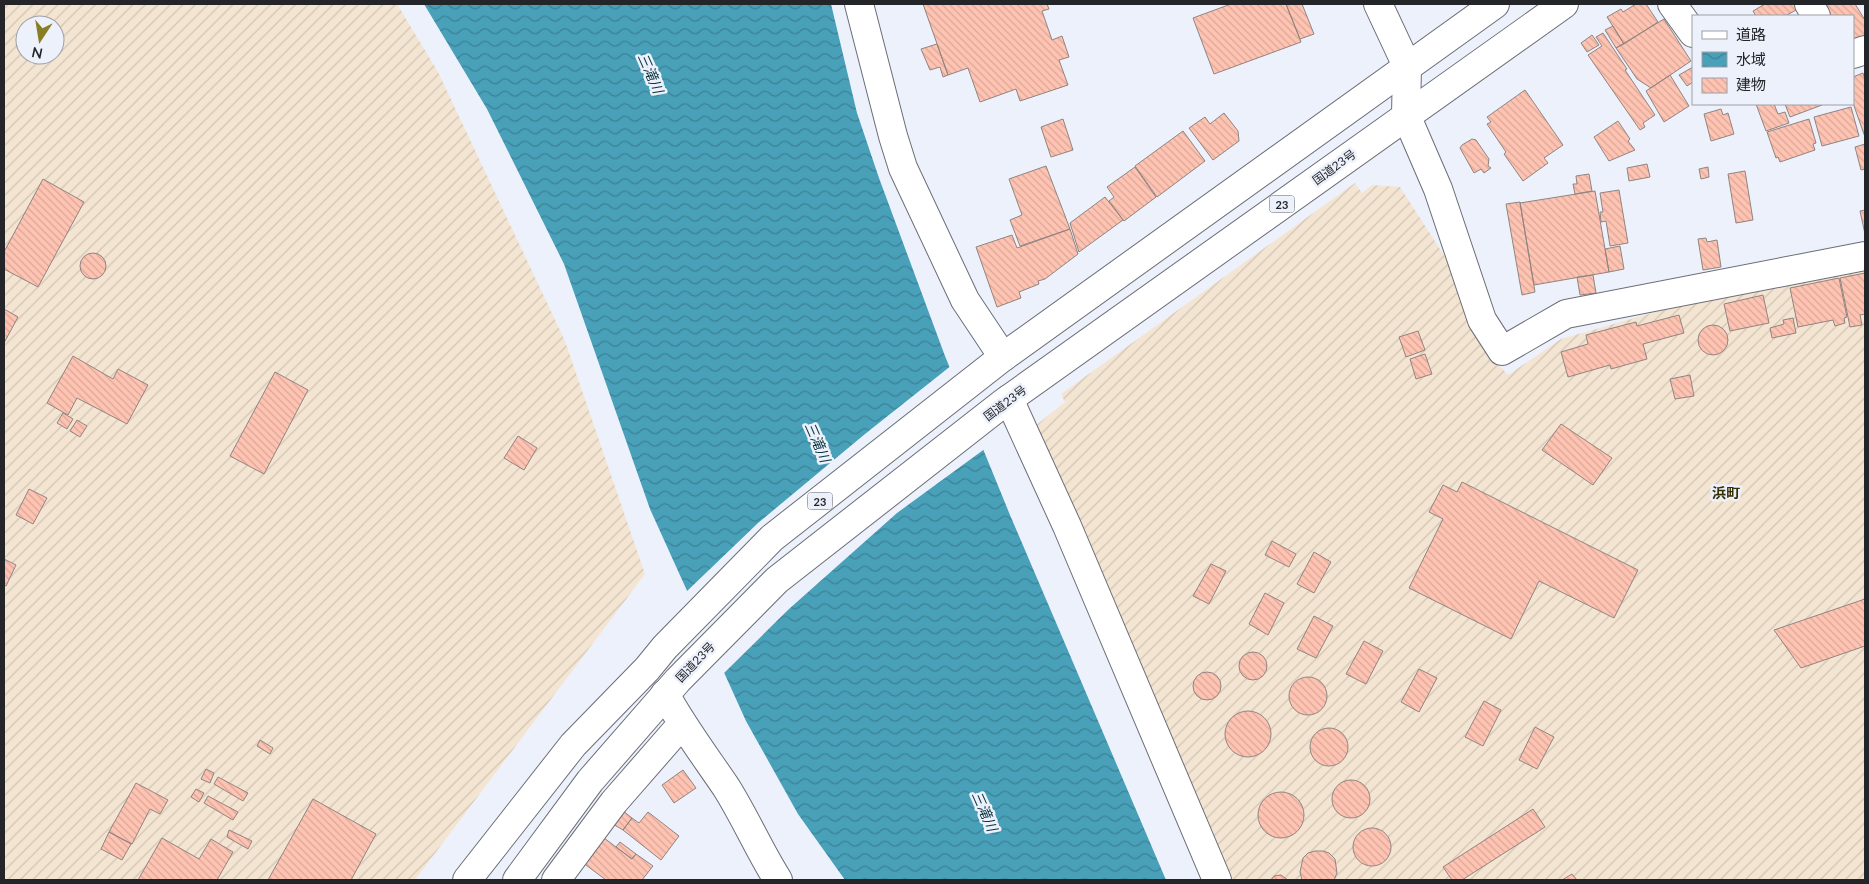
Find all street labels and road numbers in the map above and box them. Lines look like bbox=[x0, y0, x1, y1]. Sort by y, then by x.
street label: 国道23号 bbox=[1309, 146, 1359, 188]
road number: 23 bbox=[1270, 195, 1294, 212]
street label: 国道23号 bbox=[981, 382, 1029, 424]
road number: 23 bbox=[808, 492, 832, 510]
street label: 国道23号 bbox=[672, 639, 718, 685]

